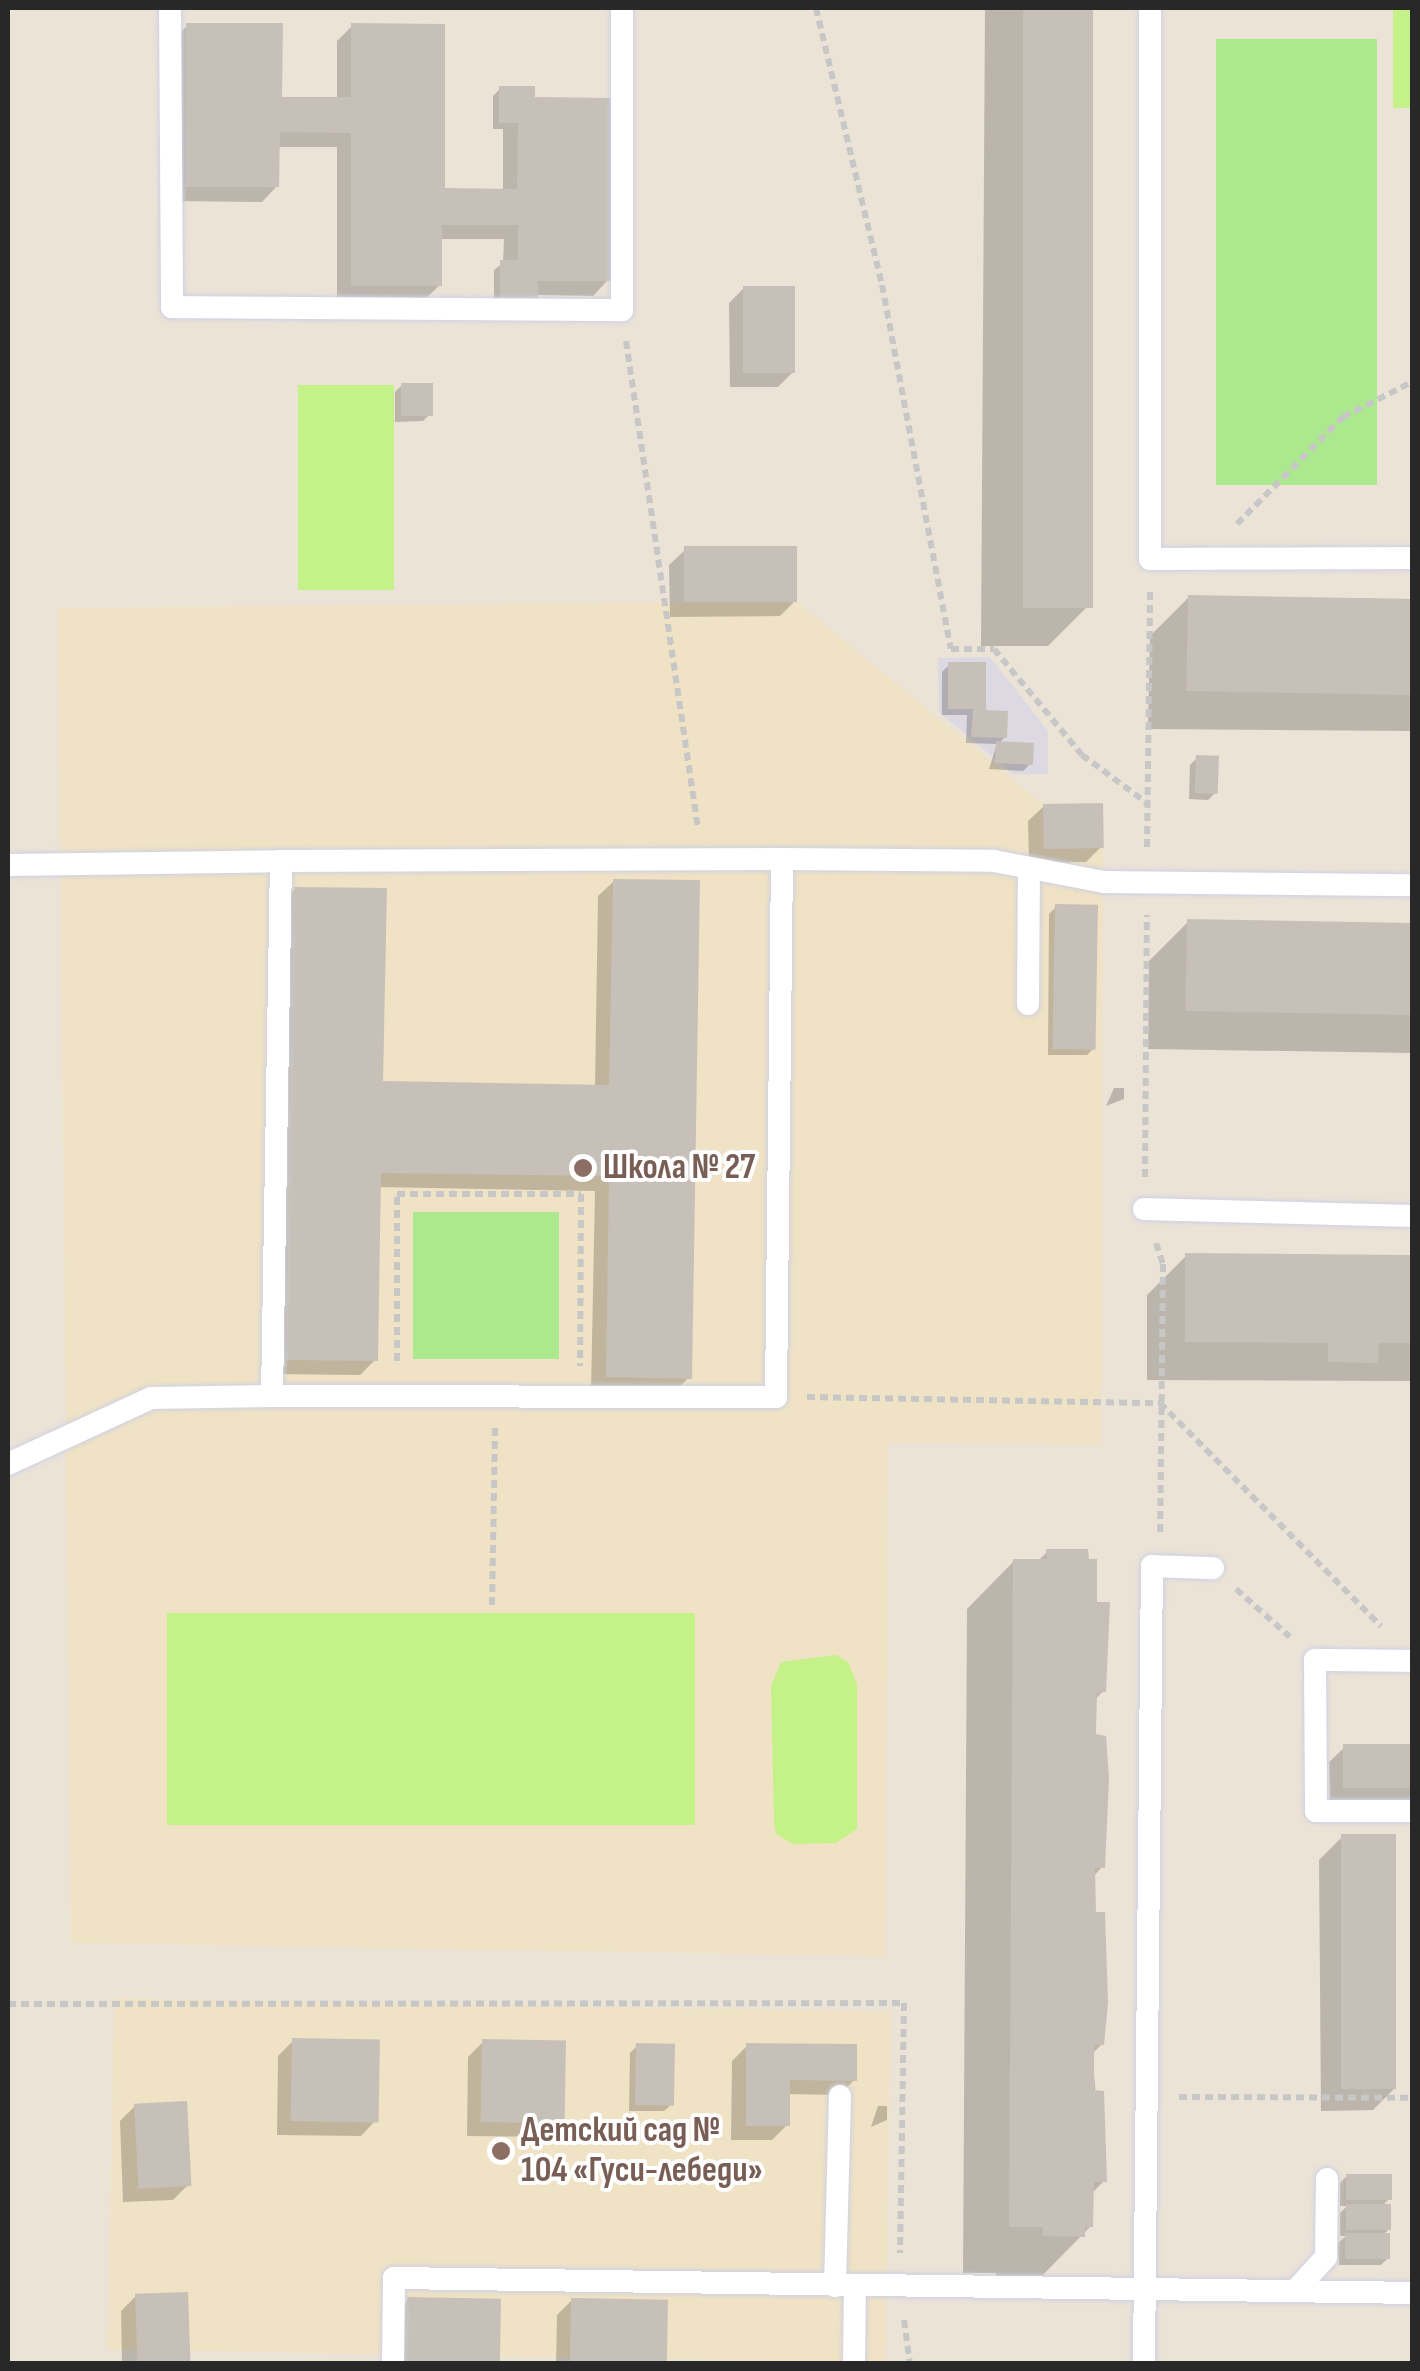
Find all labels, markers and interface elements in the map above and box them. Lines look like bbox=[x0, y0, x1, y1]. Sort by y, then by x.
place label: Школа № 27 bbox=[603, 1147, 755, 1189]
marker: Школа № 27 bbox=[572, 1157, 594, 1179]
place label: Детский сад № 104 «Гуси-лебеди» bbox=[521, 2110, 763, 2192]
marker: Детский сад № 104 «Гуси-лебеди» bbox=[490, 2140, 512, 2162]

